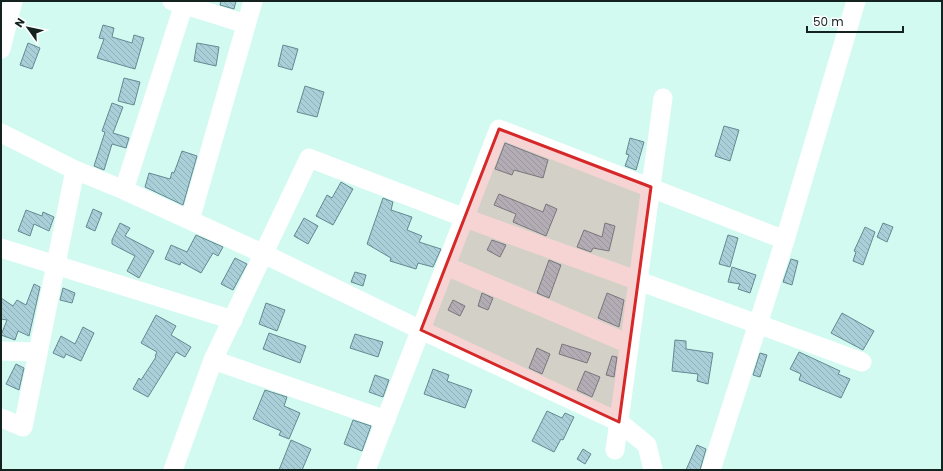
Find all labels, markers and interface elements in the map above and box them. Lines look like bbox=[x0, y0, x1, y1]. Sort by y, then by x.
north arrow bbox=[8, 8, 48, 48]
scale bar bbox=[807, 8, 903, 34]
text: 50 m bbox=[813, 13, 844, 30]
text: N bbox=[11, 15, 29, 30]

